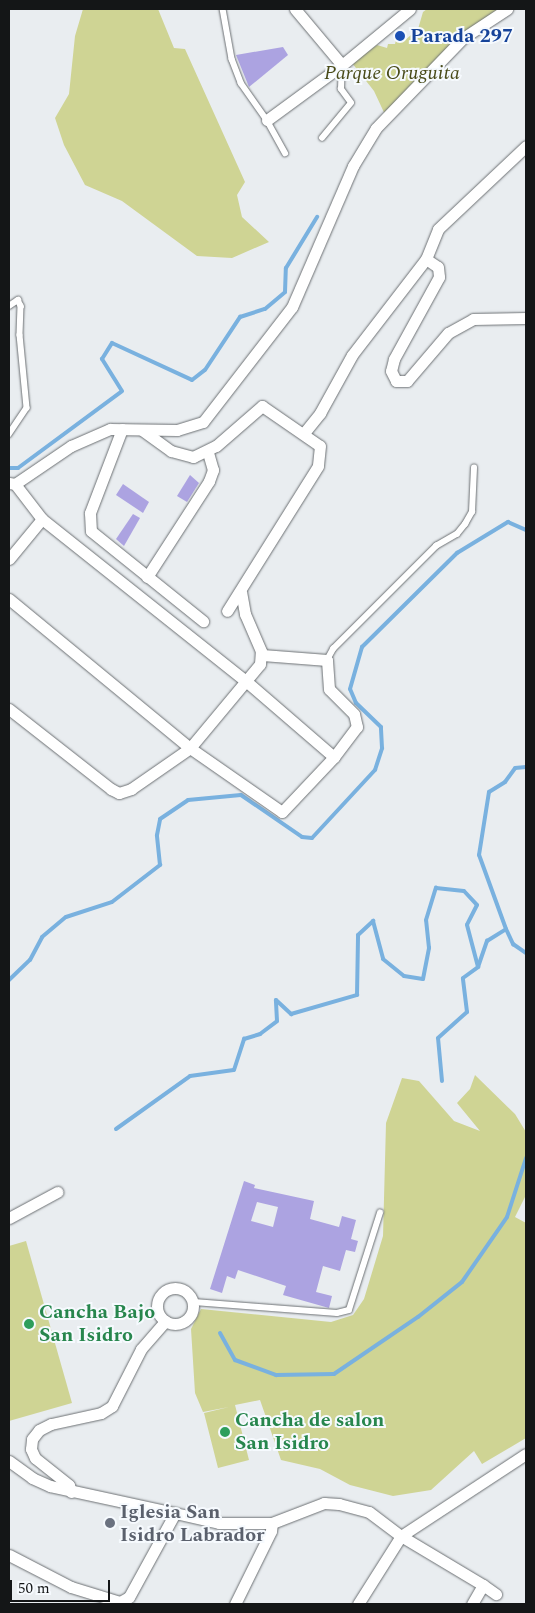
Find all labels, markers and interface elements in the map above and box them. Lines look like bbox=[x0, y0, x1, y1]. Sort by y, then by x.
place label: Parada 297 bbox=[410, 24, 513, 48]
marker: Parada 297 bbox=[394, 30, 406, 42]
park label: Parque Oruguita bbox=[324, 61, 460, 85]
place label: Cancha Bajo San Isidro bbox=[39, 1300, 155, 1347]
marker: Cancha Bajo San Isidro bbox=[23, 1318, 35, 1330]
place label: Cancha de salon San Isidro bbox=[235, 1408, 384, 1455]
marker: Cancha de salon San Isidro bbox=[219, 1426, 231, 1438]
place label: Iglesia San Isidro Labrador bbox=[120, 1500, 265, 1547]
marker: Iglesia San Isidro Labrador bbox=[104, 1517, 116, 1529]
scale bar bbox=[12, 1570, 112, 1602]
text: 50 m bbox=[18, 1577, 50, 1600]

